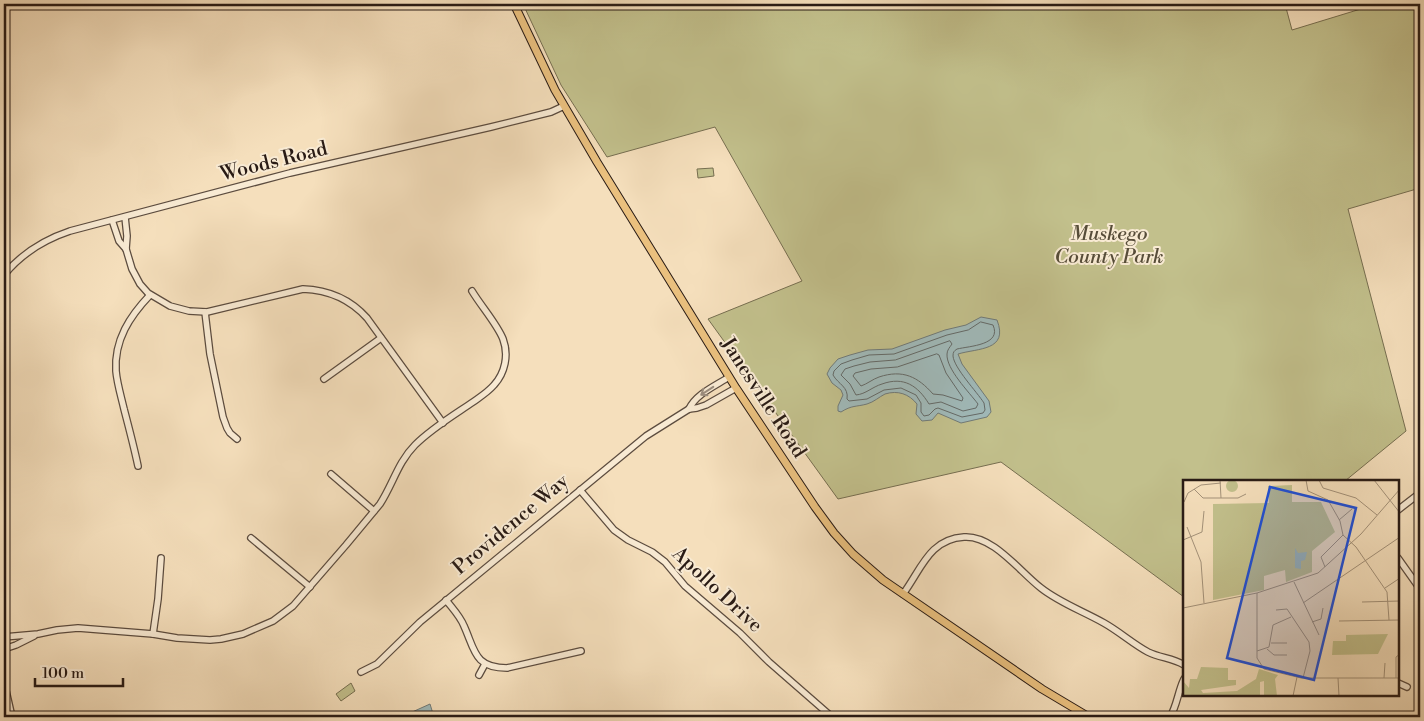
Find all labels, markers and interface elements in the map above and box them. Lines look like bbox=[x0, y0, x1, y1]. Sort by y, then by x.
street label: Woods Road bbox=[217, 136, 331, 188]
park label: Muskego County Park bbox=[1054, 222, 1164, 270]
street label: Janesville Road bbox=[714, 332, 812, 464]
one-way arrow bbox=[700, 386, 714, 396]
street label: Providence Way bbox=[448, 469, 574, 581]
inset map bbox=[1183, 480, 1399, 696]
street label: Apollo Drive bbox=[666, 541, 767, 638]
scale bar bbox=[35, 656, 122, 688]
text: 100 m bbox=[42, 664, 84, 683]

